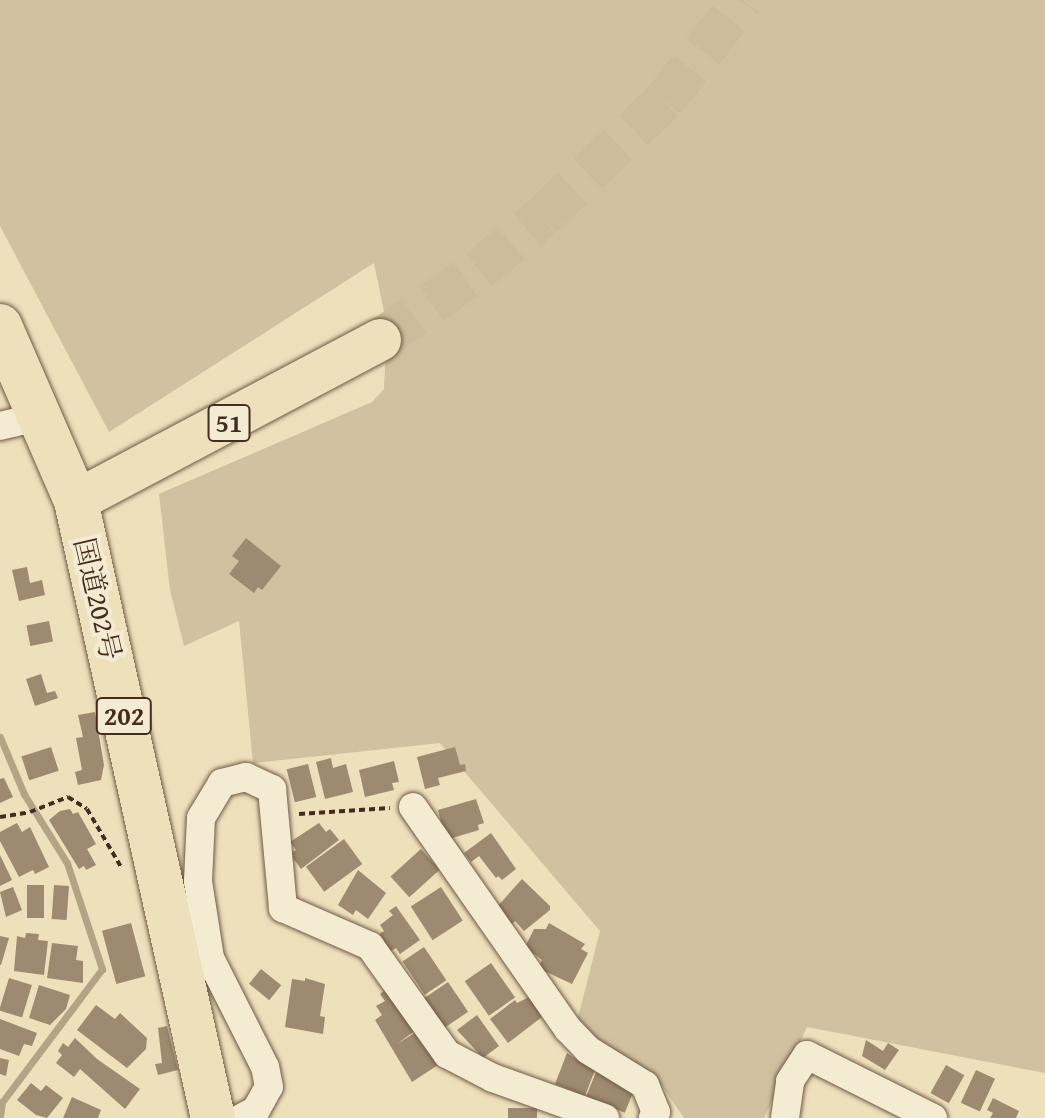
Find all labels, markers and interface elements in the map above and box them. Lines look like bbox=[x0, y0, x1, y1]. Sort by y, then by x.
road number: 51 bbox=[207, 401, 251, 445]
street label: 国道202号 bbox=[68, 535, 128, 663]
road number: 202 bbox=[94, 694, 154, 738]

